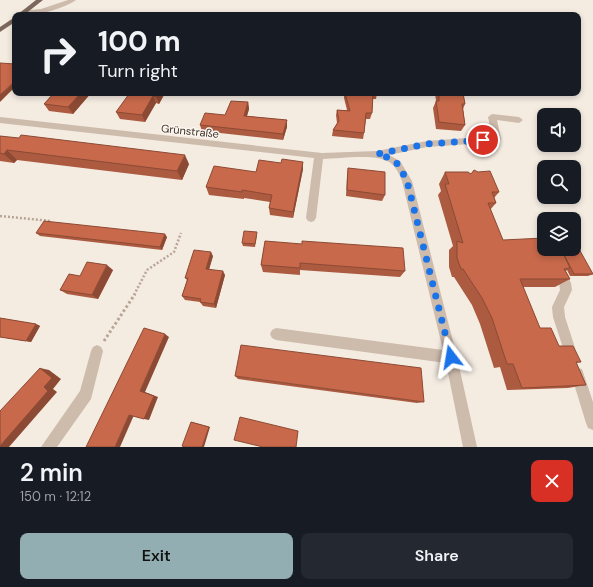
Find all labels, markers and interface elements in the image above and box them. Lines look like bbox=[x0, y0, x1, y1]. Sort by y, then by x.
text: 100 m bbox=[98, 23, 181, 60]
icon: right bbox=[32, 28, 84, 80]
text: Turn right bbox=[98, 59, 178, 83]
map controls bbox=[537, 108, 581, 256]
button: sound bbox=[537, 108, 581, 152]
street label: Grünstraße bbox=[160, 121, 220, 141]
pin bbox=[466, 123, 500, 157]
icon: arrive bbox=[472, 129, 494, 151]
button: search bbox=[537, 160, 581, 204]
button: layers bbox=[537, 212, 581, 256]
position arrow bbox=[430, 336, 472, 378]
text: 2 min bbox=[20, 457, 83, 488]
button: close bbox=[531, 460, 573, 502]
text: 150 m · 12:12 bbox=[20, 488, 91, 505]
button: Exit bbox=[20, 533, 293, 579]
button: Share bbox=[301, 533, 573, 579]

